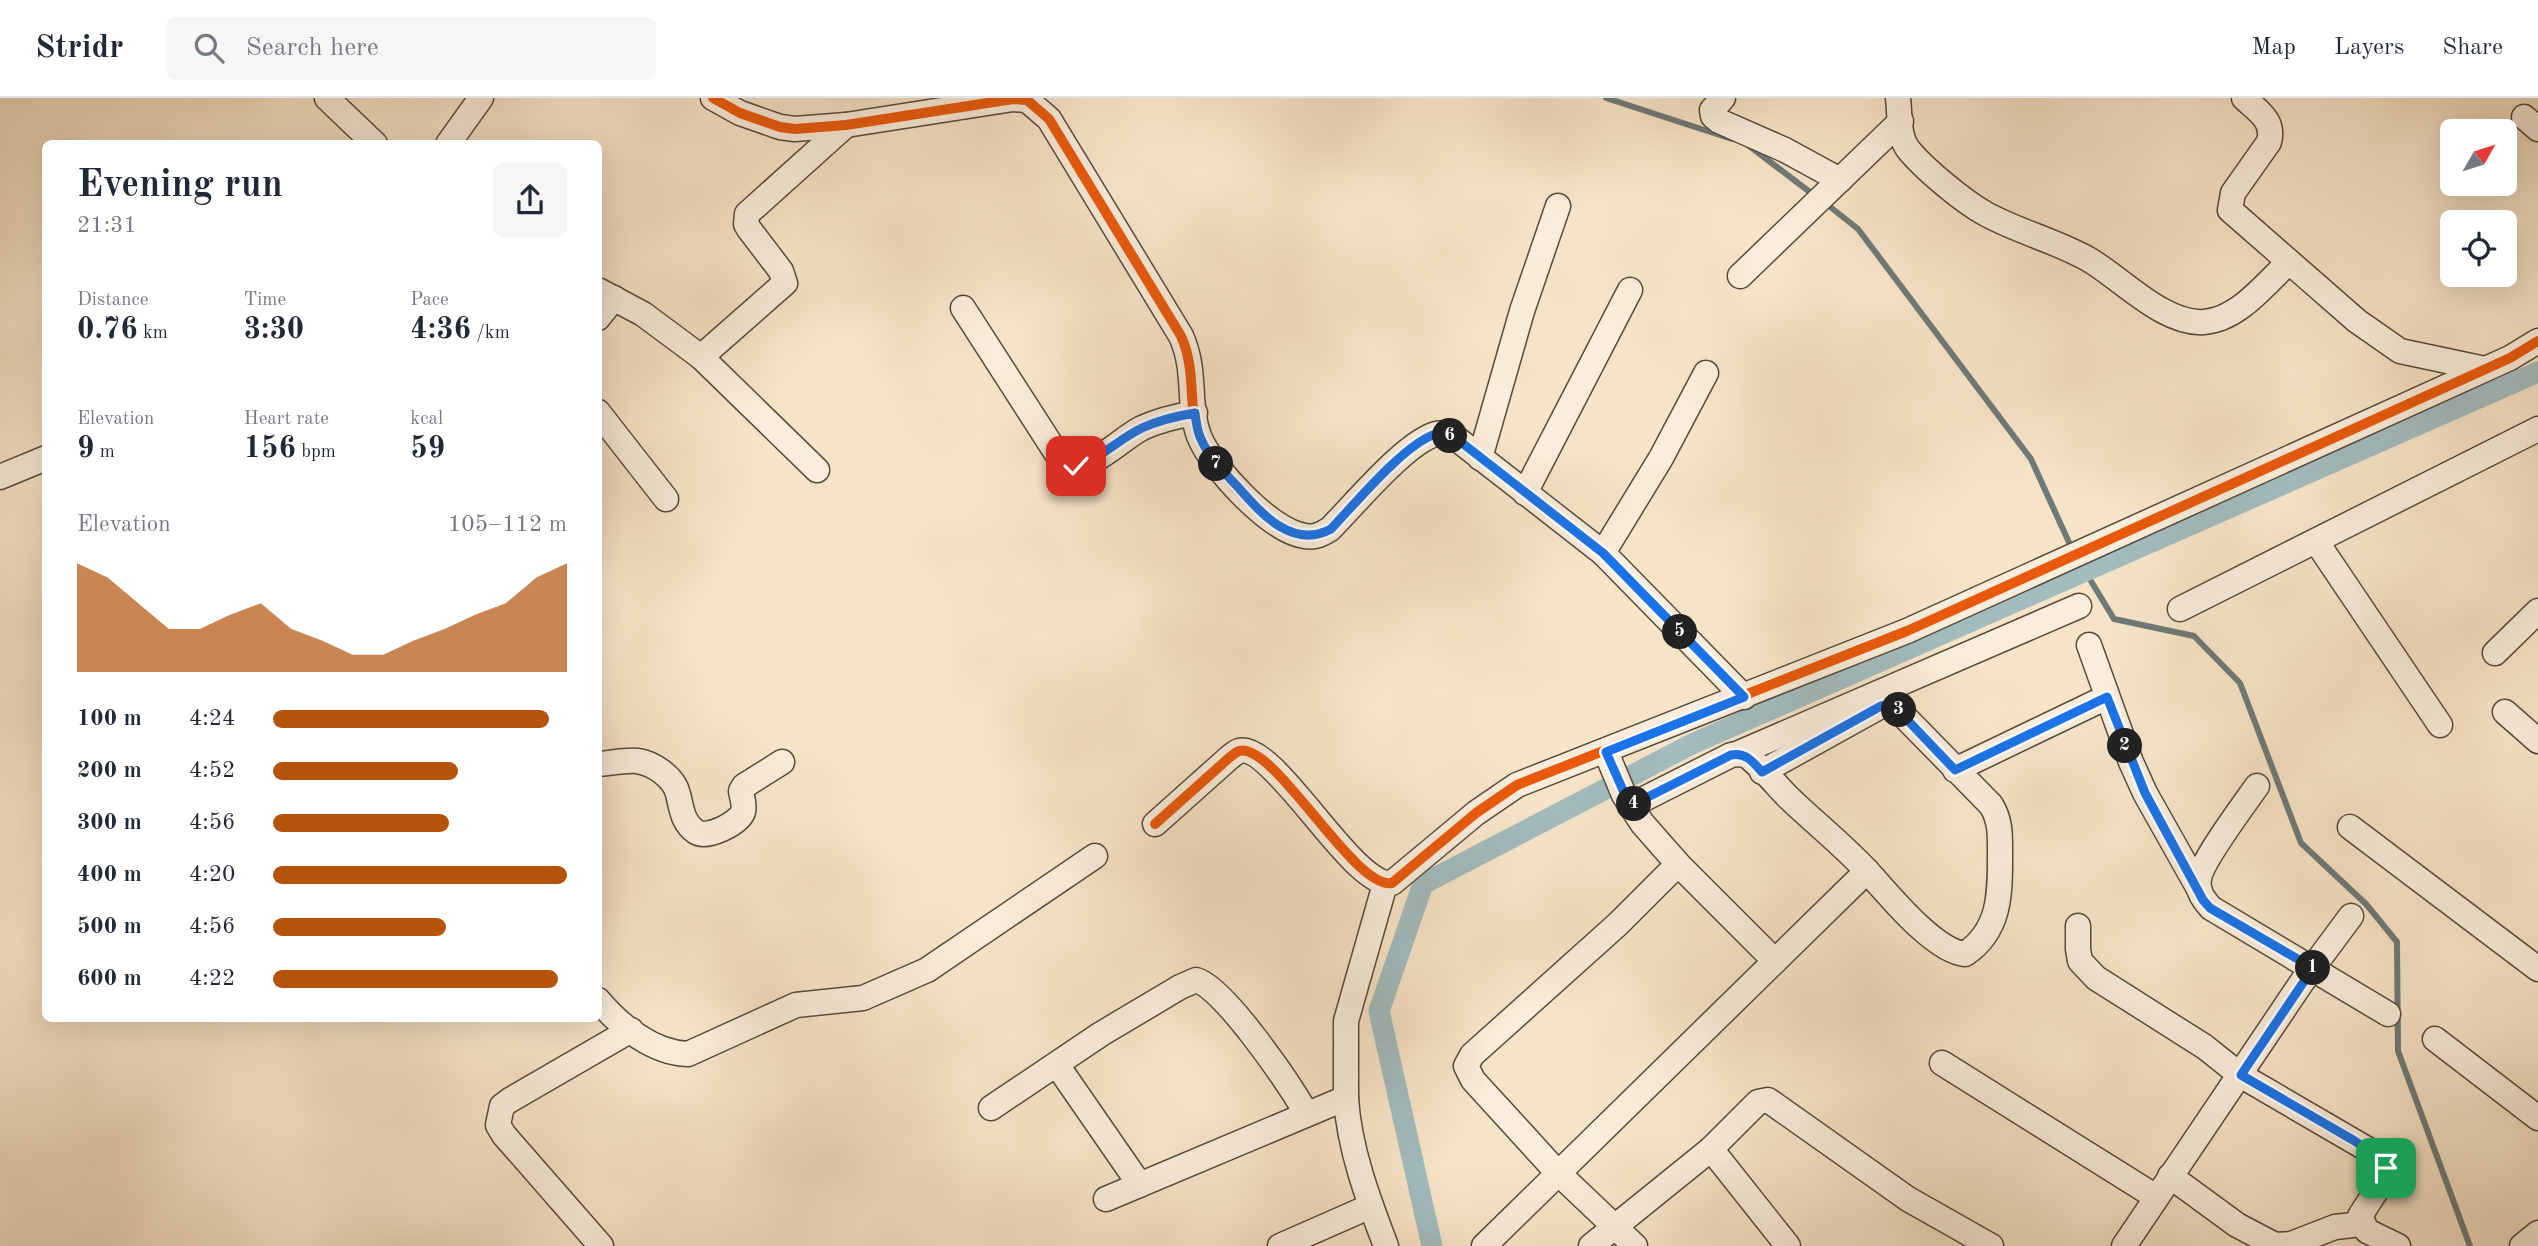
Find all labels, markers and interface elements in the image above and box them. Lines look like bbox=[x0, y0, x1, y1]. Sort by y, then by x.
search box bbox=[166, 17, 656, 80]
icon: search bbox=[190, 29, 228, 67]
text: Stridr bbox=[35, 32, 124, 65]
text: Search here bbox=[246, 35, 379, 61]
text: Map bbox=[2252, 36, 2296, 60]
text: Layers bbox=[2334, 36, 2404, 60]
text: Share bbox=[2442, 36, 2503, 60]
north arrow bbox=[2440, 119, 2516, 196]
map controls bbox=[2440, 119, 2517, 287]
button: share bbox=[493, 163, 567, 237]
text: Evening run bbox=[77, 167, 283, 205]
button: locate bbox=[2440, 210, 2517, 287]
text: 21:31 bbox=[77, 214, 137, 237]
text: Distance bbox=[77, 291, 149, 310]
text: Time bbox=[244, 291, 286, 310]
text: Pace bbox=[410, 291, 449, 310]
text: 0.76 bbox=[77, 315, 138, 345]
text: 3:30 bbox=[244, 315, 304, 345]
text: 4:36 bbox=[410, 315, 471, 345]
text: km bbox=[138, 324, 168, 343]
text: /km bbox=[471, 324, 510, 343]
text: Elevation bbox=[77, 410, 154, 429]
text: Heart rate bbox=[244, 410, 329, 429]
text: kcal bbox=[410, 410, 443, 429]
pin: 6 bbox=[1432, 418, 1468, 454]
text: 6 bbox=[1444, 426, 1455, 445]
text: 9 bbox=[77, 434, 94, 464]
text: 156 bbox=[244, 434, 296, 464]
text: 59 bbox=[410, 434, 445, 464]
pin bbox=[1046, 436, 1106, 496]
text: m bbox=[94, 443, 115, 462]
text: bpm bbox=[296, 443, 336, 462]
pin: 7 bbox=[1198, 446, 1234, 482]
icon: check bbox=[1057, 447, 1095, 485]
text: 7 bbox=[1210, 454, 1221, 473]
text: Elevation bbox=[77, 513, 171, 536]
text: 105–112 m bbox=[448, 513, 567, 536]
pin: 5 bbox=[1662, 614, 1698, 650]
text: 5 bbox=[1674, 622, 1685, 641]
pin: 3 bbox=[1882, 692, 1916, 728]
text: 3 bbox=[1893, 700, 1904, 719]
text: 100 m bbox=[77, 707, 142, 730]
text: 4:24 bbox=[189, 707, 235, 730]
pin: 2 bbox=[2108, 728, 2142, 764]
text: 2 bbox=[2119, 736, 2130, 755]
text: 200 m bbox=[77, 759, 142, 782]
text: 4:52 bbox=[189, 759, 235, 782]
pin: 4 bbox=[1616, 786, 1652, 822]
text: 4 bbox=[1628, 794, 1639, 813]
text: 300 m bbox=[77, 811, 142, 834]
text: 4:56 bbox=[189, 811, 235, 834]
text: 400 m bbox=[77, 863, 142, 886]
text: 4:20 bbox=[189, 863, 235, 886]
text: 500 m bbox=[77, 915, 142, 938]
text: 4:56 bbox=[189, 915, 235, 938]
pin: 1 bbox=[2296, 950, 2330, 986]
text: 1 bbox=[2307, 958, 2318, 977]
text: 600 m bbox=[77, 967, 142, 990]
text: 4:22 bbox=[189, 967, 235, 990]
pin bbox=[2356, 1138, 2416, 1198]
icon: arrive bbox=[2367, 1149, 2405, 1187]

